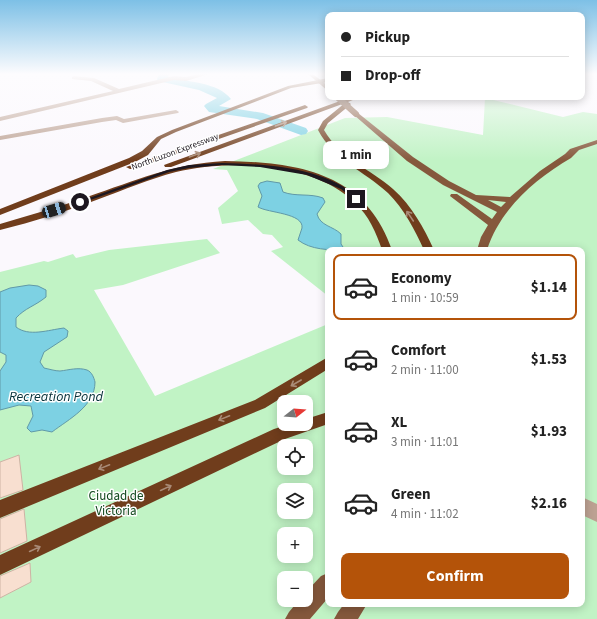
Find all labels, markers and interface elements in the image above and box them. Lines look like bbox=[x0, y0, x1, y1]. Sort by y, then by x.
text: Pickup bbox=[365, 27, 410, 48]
text: Drop-off bbox=[365, 65, 420, 86]
one-way arrow bbox=[274, 120, 286, 128]
street label: North Luzon Expressway bbox=[130, 130, 221, 174]
callout: 1 min bbox=[323, 141, 389, 169]
text: 1 min bbox=[340, 146, 372, 164]
one-way arrow bbox=[188, 151, 201, 158]
route end bbox=[347, 190, 365, 208]
route start bbox=[71, 193, 89, 211]
car bbox=[41, 201, 67, 219]
one-way arrow bbox=[405, 210, 413, 222]
text: Economy bbox=[391, 268, 452, 289]
icon: car bbox=[343, 269, 379, 305]
text: $1.14 bbox=[531, 277, 567, 298]
text: 1 min · 10:59 bbox=[391, 289, 459, 307]
text: Comfort bbox=[391, 340, 446, 361]
icon: car bbox=[343, 341, 379, 377]
text: $1.53 bbox=[531, 349, 567, 370]
text: 2 min · 11:00 bbox=[391, 361, 459, 379]
one-way arrow bbox=[290, 380, 302, 388]
water label: Recreation Pond bbox=[9, 387, 104, 407]
north arrow bbox=[277, 395, 313, 431]
map controls bbox=[277, 395, 313, 607]
text: XL bbox=[391, 412, 407, 433]
icon: car bbox=[343, 413, 379, 449]
one-way arrow bbox=[219, 415, 231, 423]
text: $1.93 bbox=[531, 421, 567, 442]
text: 3 min · 11:01 bbox=[391, 433, 459, 451]
button: locate bbox=[277, 439, 313, 475]
one-way arrow bbox=[98, 464, 110, 472]
button: layers bbox=[277, 483, 313, 519]
one-way arrow bbox=[160, 484, 172, 491]
text: Green bbox=[391, 484, 431, 505]
icon: car bbox=[343, 485, 379, 521]
park label: Ciudad de Victoria bbox=[89, 487, 143, 520]
text: $2.16 bbox=[531, 493, 567, 514]
text: 4 min · 11:02 bbox=[391, 505, 459, 523]
button: + bbox=[277, 527, 313, 563]
one-way arrow bbox=[29, 545, 41, 552]
button: Confirm bbox=[341, 553, 569, 599]
button: − bbox=[277, 571, 313, 607]

